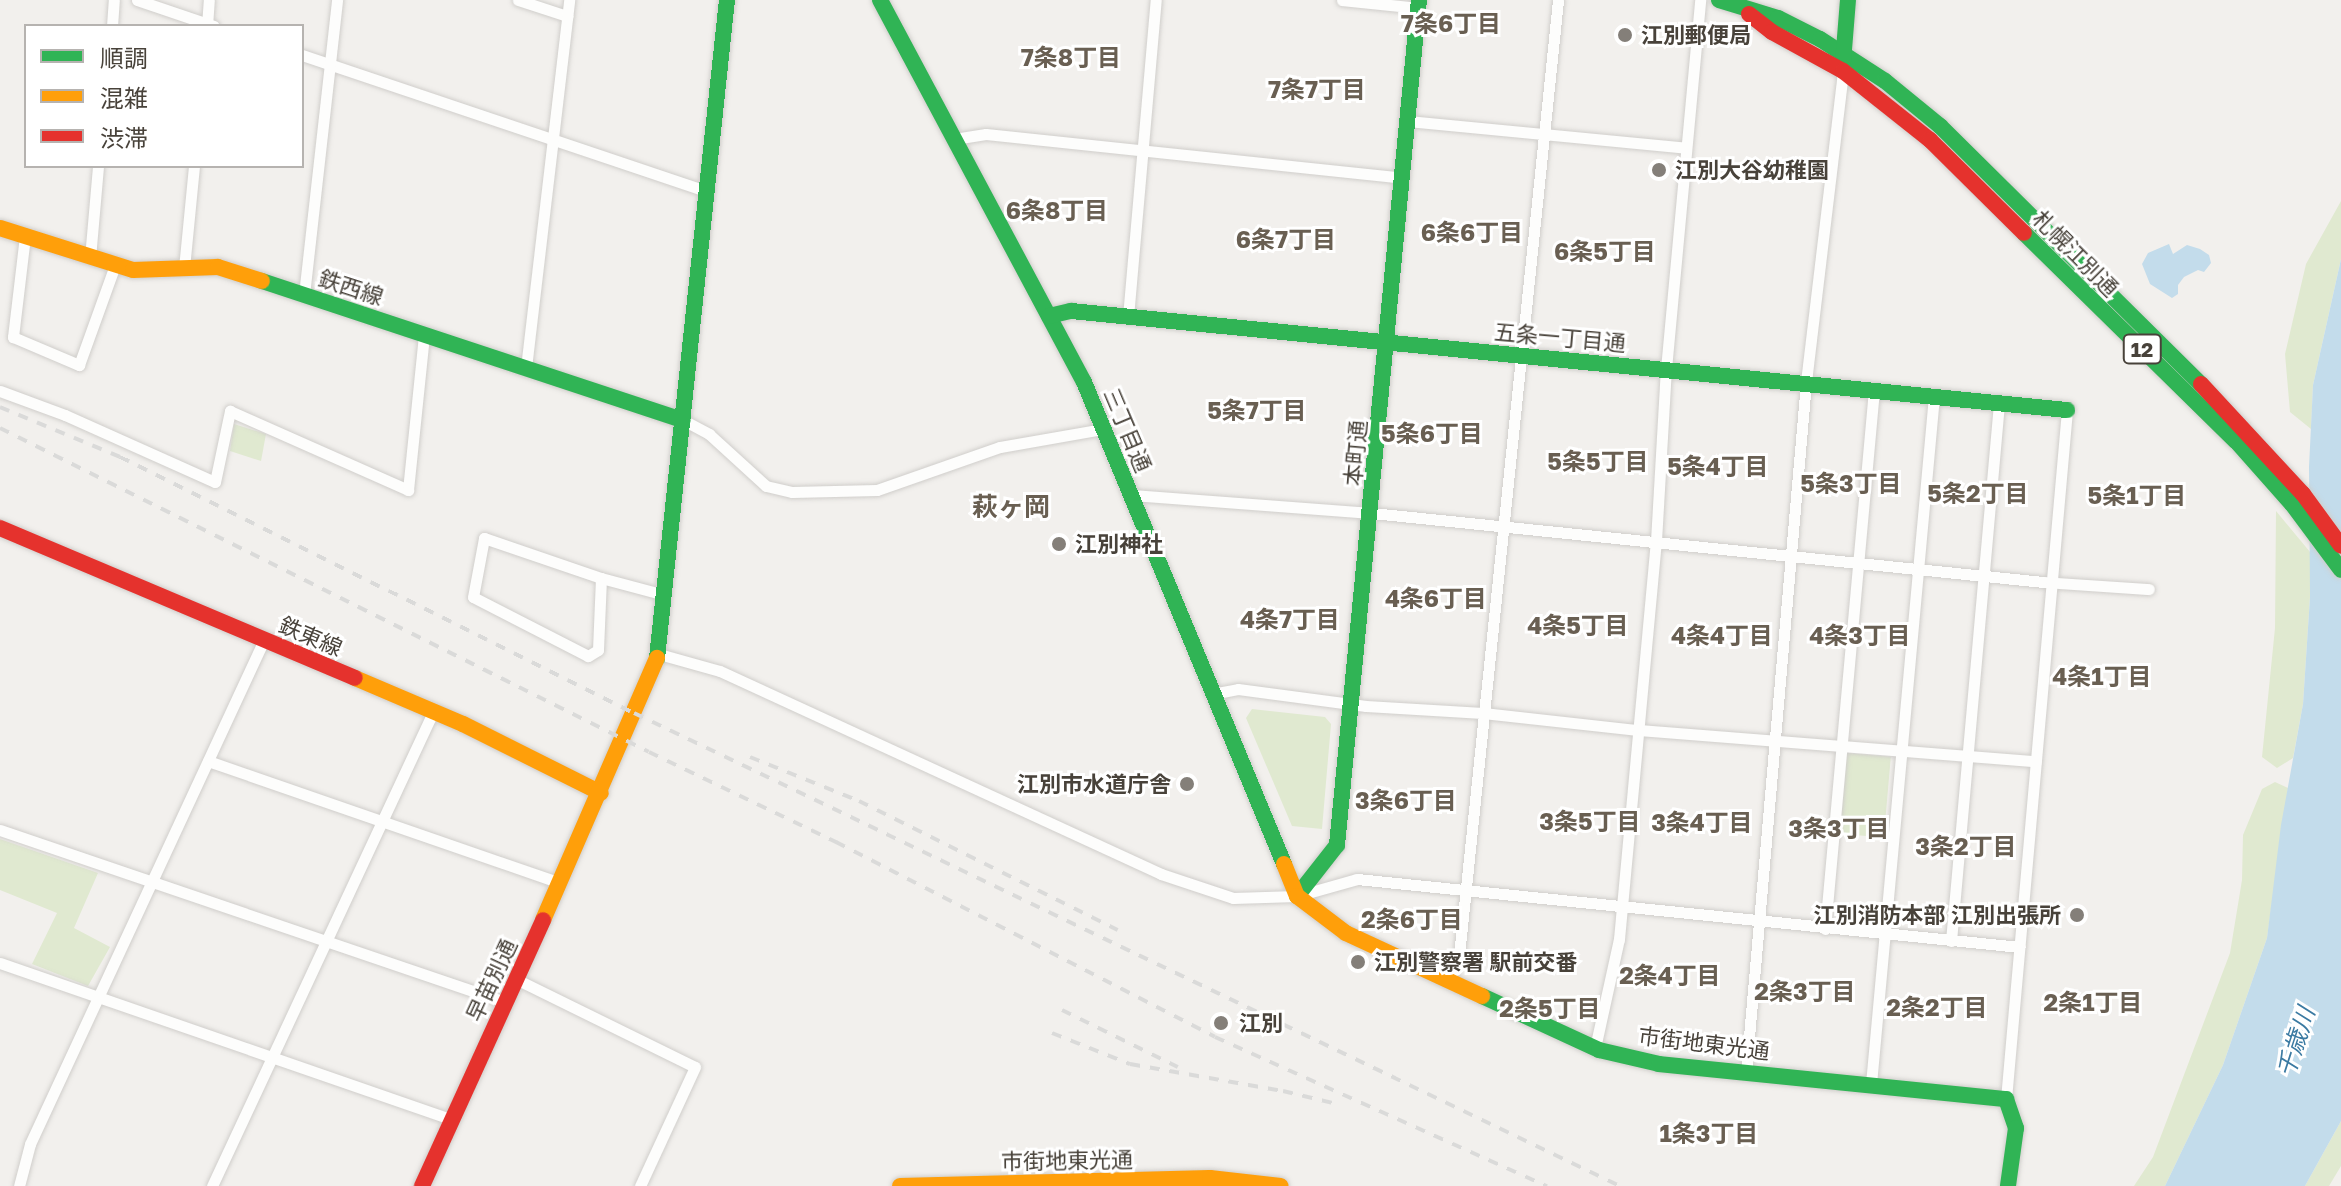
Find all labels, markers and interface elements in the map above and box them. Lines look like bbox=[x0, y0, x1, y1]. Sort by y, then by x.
district label: 7条6丁目 bbox=[1401, 9, 1501, 37]
place label: 江別郵便局 bbox=[1641, 22, 1751, 48]
legend bbox=[24, 24, 304, 168]
marker: 江別郵便局 bbox=[1616, 26, 1634, 44]
text: 順調 bbox=[100, 43, 148, 72]
district label: 7条8丁目 bbox=[1021, 43, 1121, 71]
district label: 7条7丁目 bbox=[1268, 75, 1366, 103]
text: 混雑 bbox=[100, 83, 148, 112]
text: 渋滞 bbox=[100, 123, 148, 152]
place label: 江別大谷幼稚園 bbox=[1675, 157, 1829, 183]
marker: 江別大谷幼稚園 bbox=[1650, 161, 1668, 179]
district label: 6条8丁目 bbox=[1006, 196, 1108, 224]
street label: 札幌江別通 bbox=[2028, 205, 2124, 301]
district label: 6条6丁目 bbox=[1421, 218, 1523, 246]
district label: 6条7丁目 bbox=[1236, 225, 1336, 253]
district label: 6条5丁目 bbox=[1554, 237, 1656, 265]
street label: 鉄西線 bbox=[316, 264, 386, 310]
street label: 五条一丁目通 bbox=[1493, 318, 1627, 356]
road number: 12 bbox=[2122, 333, 2162, 365]
street label: 三丁目通 bbox=[1099, 384, 1157, 476]
district label: 5条7丁目 bbox=[1207, 396, 1307, 424]
street label: 本町通 bbox=[1339, 419, 1371, 487]
district label: 5条6丁目 bbox=[1381, 419, 1483, 447]
district label: 5条5丁目 bbox=[1547, 447, 1649, 475]
district label: 5条4丁目 bbox=[1667, 452, 1769, 480]
district label: 5条3丁目 bbox=[1800, 469, 1902, 497]
district label: 5条2丁目 bbox=[1927, 479, 2029, 507]
district label: 5条1丁目 bbox=[2088, 481, 2186, 509]
district label: 萩ヶ岡 bbox=[972, 491, 1050, 523]
place label: 江別神社 bbox=[1075, 531, 1163, 557]
marker: 江別神社 bbox=[1050, 535, 1068, 553]
district label: 4条6丁目 bbox=[1385, 584, 1487, 612]
district label: 4条7丁目 bbox=[1240, 605, 1340, 633]
street label: 鉄東線 bbox=[275, 611, 347, 661]
district label: 4条5丁目 bbox=[1527, 611, 1629, 639]
district label: 4条4丁目 bbox=[1671, 621, 1773, 649]
district label: 4条3丁目 bbox=[1809, 621, 1911, 649]
district label: 4条1丁目 bbox=[2052, 662, 2152, 690]
place label: 江別市水道庁舎 bbox=[1017, 771, 1171, 797]
marker: 江別市水道庁舎 bbox=[1178, 775, 1196, 793]
district label: 3条6丁目 bbox=[1355, 786, 1457, 814]
district label: 3条5丁目 bbox=[1539, 807, 1641, 835]
district label: 3条4丁目 bbox=[1651, 808, 1753, 836]
district label: 3条3丁目 bbox=[1788, 814, 1890, 842]
district label: 3条2丁目 bbox=[1915, 832, 2017, 860]
place label: 江別消防本部 江別出張所 bbox=[1814, 902, 2061, 928]
district label: 2条6丁目 bbox=[1361, 905, 1463, 933]
marker: 江別消防本部 江別出張所 bbox=[2068, 906, 2086, 924]
street label: 早苗別通 bbox=[460, 935, 522, 1025]
place label: 江別警察署 駅前交番 bbox=[1374, 949, 1577, 975]
marker: 江別警察署 駅前交番 bbox=[1349, 953, 1367, 971]
district label: 2条4丁目 bbox=[1619, 961, 1721, 989]
district label: 2条3丁目 bbox=[1754, 977, 1856, 1005]
district label: 2条1丁目 bbox=[2044, 988, 2142, 1016]
district label: 2条2丁目 bbox=[1886, 993, 1988, 1021]
district label: 2条5丁目 bbox=[1499, 994, 1601, 1022]
water label: 千歳川 bbox=[2270, 1003, 2320, 1081]
place label: 江別 bbox=[1239, 1010, 1283, 1036]
marker: 江別 bbox=[1210, 1012, 1232, 1034]
street label: 市街地東光通 bbox=[1637, 1022, 1771, 1064]
district label: 1条3丁目 bbox=[1660, 1119, 1758, 1147]
street label: 市街地東光通 bbox=[1001, 1146, 1133, 1174]

